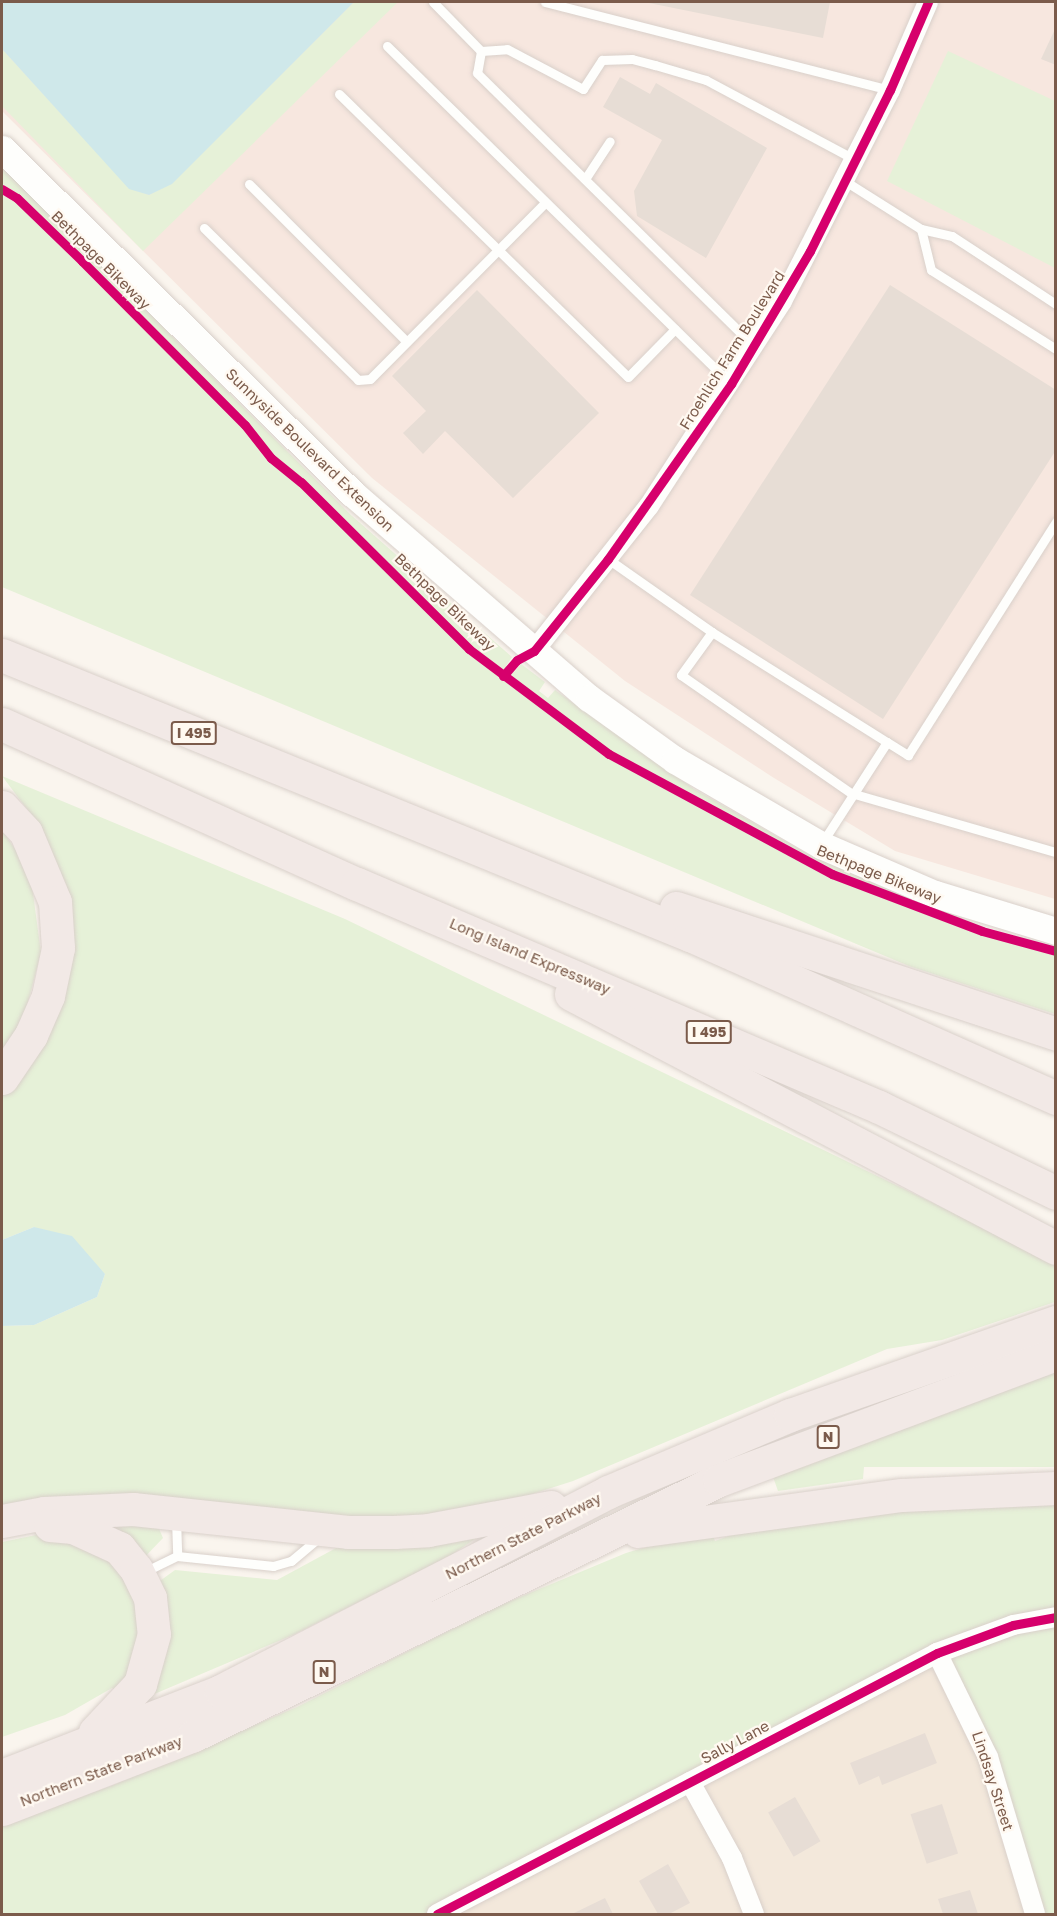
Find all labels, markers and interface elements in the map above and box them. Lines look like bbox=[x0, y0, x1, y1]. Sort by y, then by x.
street label: Bethpage Bikeway bbox=[48, 207, 154, 313]
street label: Froehlich Farm Boulevard bbox=[676, 267, 788, 433]
street label: Sunnyside Boulevard Extension bbox=[222, 365, 398, 535]
street label: Bethpage Bikeway bbox=[391, 549, 499, 655]
road number: I 495 bbox=[170, 722, 218, 744]
street label: Bethpage Bikeway bbox=[814, 841, 944, 907]
street label: Long Island Expressway bbox=[447, 914, 613, 998]
road number: I 495 bbox=[685, 1021, 733, 1043]
road number: N bbox=[816, 1426, 840, 1448]
street label: Northern State Parkway bbox=[442, 1489, 604, 1583]
road number: N bbox=[312, 1661, 336, 1683]
street label: Sally Lane bbox=[698, 1717, 772, 1767]
street label: Lindsay Street bbox=[968, 1729, 1018, 1833]
street label: Northern State Parkway bbox=[17, 1732, 185, 1810]

